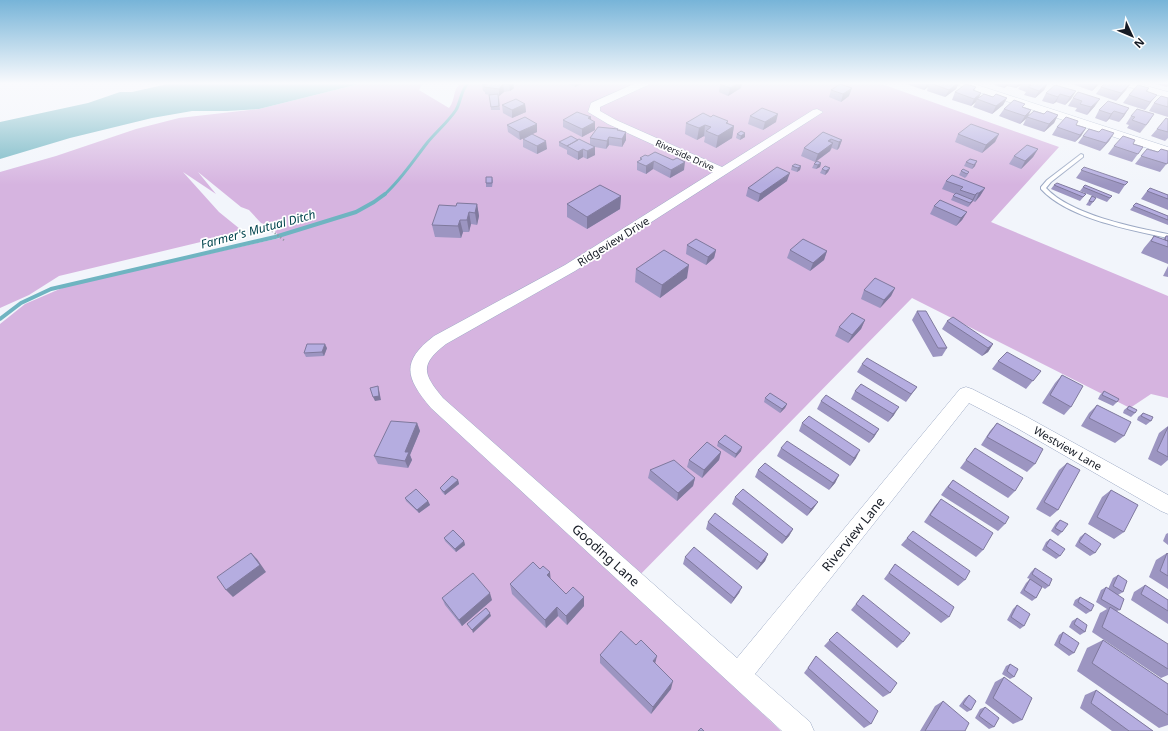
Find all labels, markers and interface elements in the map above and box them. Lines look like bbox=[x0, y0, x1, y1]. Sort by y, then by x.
north arrow bbox=[1112, 16, 1152, 56]
text: N bbox=[1131, 35, 1148, 52]
street label: Riverside Drive bbox=[654, 136, 716, 174]
water label: Farmer's Mutual Ditch bbox=[199, 205, 317, 252]
street label: Ridgeview Drive bbox=[574, 213, 652, 269]
street label: Westview Lane bbox=[1031, 422, 1105, 474]
street label: Riverview Lane bbox=[817, 493, 889, 575]
street label: Gooding Lane bbox=[568, 520, 644, 590]

